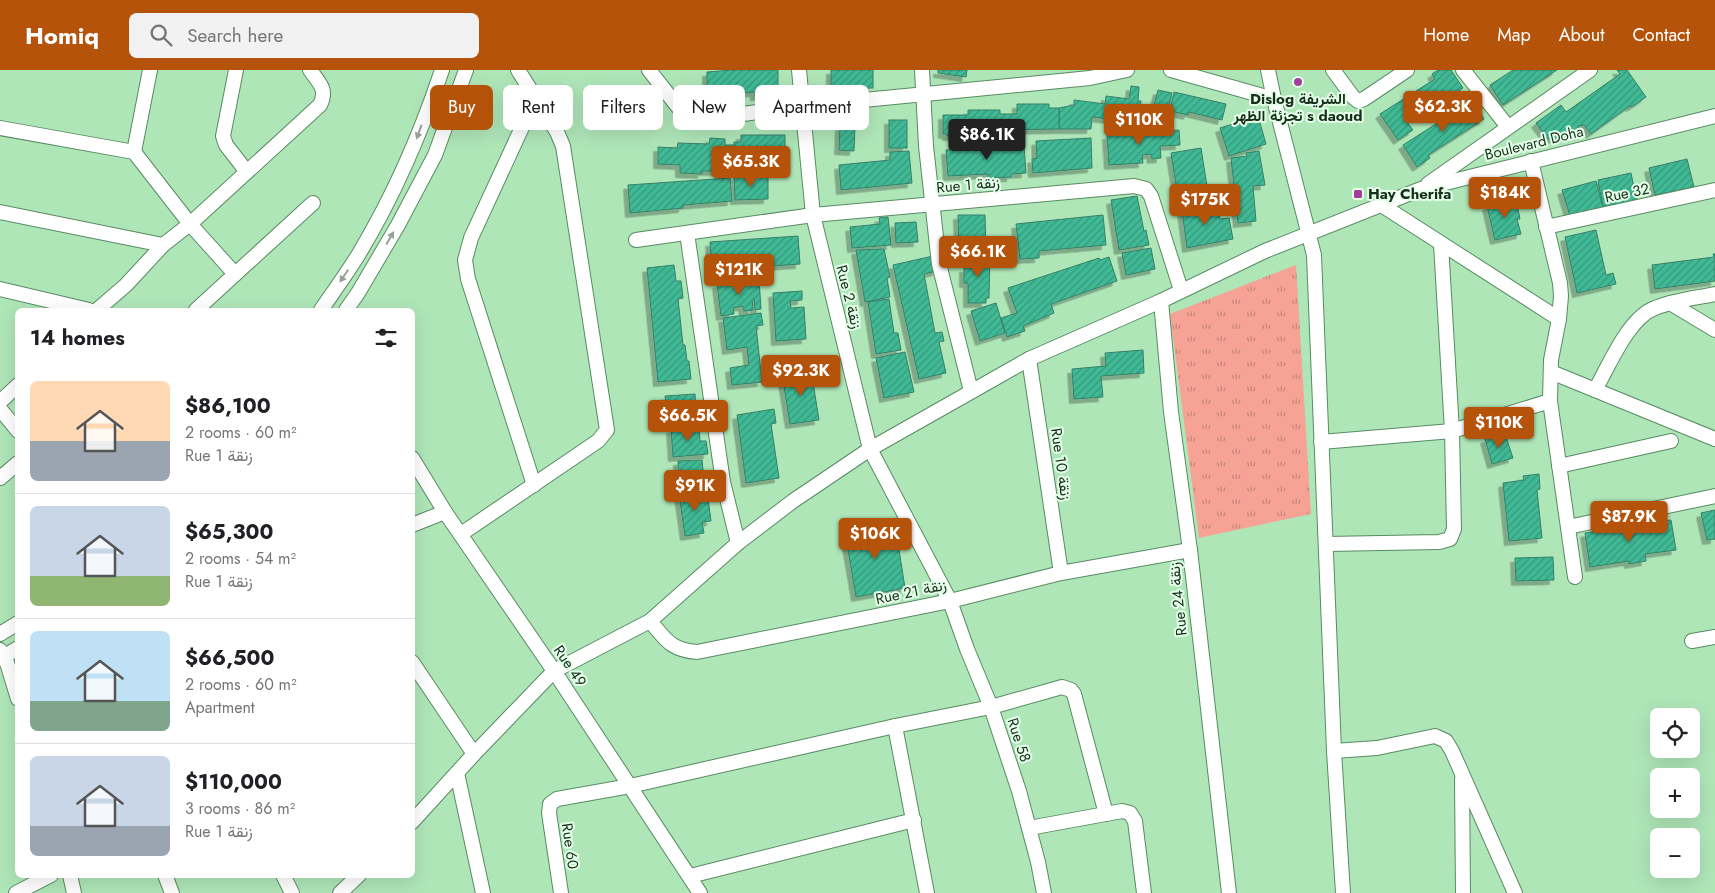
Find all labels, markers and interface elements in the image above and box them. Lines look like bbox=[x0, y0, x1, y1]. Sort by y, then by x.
search box bbox=[129, 13, 479, 58]
text: Homiq bbox=[25, 18, 99, 53]
icon: search bbox=[147, 21, 175, 49]
text: Search here bbox=[187, 22, 283, 49]
text: Home bbox=[1423, 22, 1469, 48]
text: Map bbox=[1497, 22, 1531, 48]
text: About bbox=[1559, 22, 1604, 48]
text: Contact bbox=[1632, 22, 1690, 48]
marker: Dislog الشريفة تجزئة الظهر s daoud bbox=[1292, 76, 1304, 88]
chip: Buy bbox=[430, 85, 493, 130]
chip: Rent bbox=[503, 85, 573, 130]
chip: Filters bbox=[583, 85, 663, 130]
chip: New bbox=[673, 85, 745, 130]
chip: Apartment bbox=[755, 85, 869, 130]
place label: Dislog الشريفة تجزئة الظهر s daoud bbox=[1233, 88, 1362, 127]
pin: $62.3K bbox=[1402, 90, 1484, 133]
text: $62.3K bbox=[1414, 95, 1472, 118]
pin: $110K bbox=[1104, 104, 1174, 146]
text: $110K bbox=[1115, 108, 1163, 131]
pin: $86.1K bbox=[946, 118, 1028, 161]
street label: Boulevard Doha bbox=[1482, 120, 1586, 166]
text: $86.1K bbox=[959, 123, 1015, 146]
one-way arrow bbox=[415, 125, 423, 139]
pin: $65.3K bbox=[710, 146, 792, 188]
text: $65.3K bbox=[722, 150, 780, 173]
street label: Rue 1 زنقة bbox=[935, 171, 1001, 199]
pin: $184K bbox=[1470, 176, 1540, 219]
street label: Rue 32 bbox=[1603, 178, 1651, 208]
text: $184K bbox=[1480, 181, 1530, 204]
place label: Hay Cherifa bbox=[1368, 183, 1451, 205]
pin: $175K bbox=[1170, 184, 1240, 226]
text: $175K bbox=[1180, 188, 1230, 211]
marker: Hay Cherifa bbox=[1352, 188, 1364, 200]
one-way arrow bbox=[386, 231, 394, 246]
pin: $66.1K bbox=[937, 236, 1019, 278]
text: $66.1K bbox=[950, 240, 1006, 263]
pin: $121K bbox=[704, 254, 774, 296]
text: $121K bbox=[715, 258, 763, 281]
street label: Rue 2 زنقة bbox=[830, 263, 868, 331]
one-way arrow bbox=[339, 269, 349, 283]
text: 14 homes bbox=[30, 323, 125, 353]
icon: filters bbox=[372, 324, 400, 352]
pin: $92.3K bbox=[760, 354, 842, 397]
text: $92.3K bbox=[772, 359, 830, 382]
text: $86,100 bbox=[185, 391, 271, 421]
pin: $66.5K bbox=[647, 400, 729, 442]
icon: home bbox=[70, 401, 130, 461]
text: $66.5K bbox=[659, 404, 717, 427]
pin: $110K bbox=[1464, 406, 1534, 449]
text: $110K bbox=[1475, 411, 1523, 434]
text: 2 rooms · 60 m² bbox=[185, 421, 297, 444]
street label: Rue 10 زنقة bbox=[1045, 427, 1077, 501]
text: Rue 1 زنقة bbox=[185, 444, 253, 467]
pin: $91K bbox=[665, 470, 725, 512]
text: $91K bbox=[675, 474, 715, 497]
pin: $87.9K bbox=[1588, 500, 1670, 543]
text: $87.9K bbox=[1602, 505, 1656, 528]
text: $65,300 bbox=[185, 517, 273, 547]
pin: $106K bbox=[840, 518, 910, 560]
text: $106K bbox=[850, 522, 900, 545]
icon: home bbox=[70, 526, 130, 586]
text: 2 rooms · 54 m² bbox=[185, 547, 296, 570]
street label: Rue 24 زنقة bbox=[1163, 561, 1193, 637]
text: Rue 1 زنقة bbox=[185, 570, 253, 593]
street label: Rue 21 زنقة bbox=[874, 574, 948, 610]
street label: Rue 49 bbox=[548, 641, 592, 691]
text: $66,500 bbox=[185, 643, 274, 673]
icon: home bbox=[70, 651, 130, 711]
text: 2 rooms · 60 m² bbox=[185, 673, 297, 696]
text: Apartment bbox=[185, 696, 255, 719]
map controls bbox=[1650, 708, 1700, 878]
button: locate bbox=[1650, 708, 1700, 758]
street label: Rue 58 bbox=[1002, 715, 1036, 765]
text: $110,000 bbox=[185, 767, 282, 797]
button: + bbox=[1650, 768, 1700, 818]
icon: home bbox=[70, 776, 130, 836]
text: 3 rooms · 86 m² bbox=[185, 797, 295, 820]
text: Rue 1 زنقة bbox=[185, 820, 253, 843]
street label: Rue 60 bbox=[556, 822, 584, 870]
button: − bbox=[1650, 828, 1700, 878]

